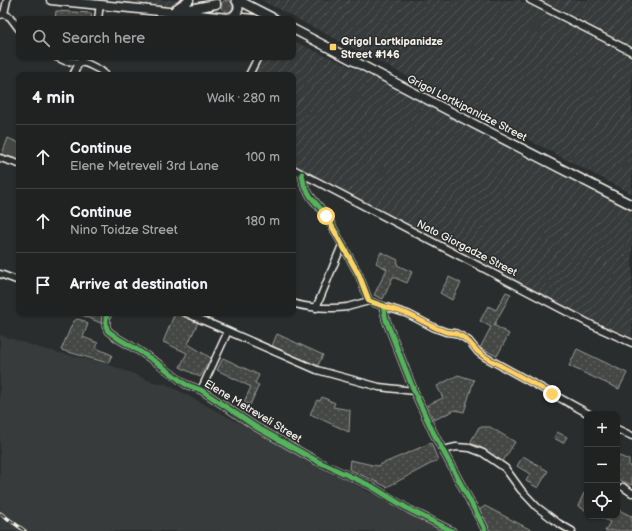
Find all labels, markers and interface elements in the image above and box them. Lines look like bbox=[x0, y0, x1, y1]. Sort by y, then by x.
search box bbox=[16, 16, 296, 60]
icon: search bbox=[30, 27, 52, 49]
text: Search here bbox=[62, 29, 145, 48]
place label: Grigol Lortkipanidze Street #146 bbox=[341, 35, 443, 61]
marker: Grigol Lortkipanidze Street #146 bbox=[328, 42, 338, 52]
street label: Grigol Lortkipanidze Street bbox=[405, 72, 530, 144]
text: 4 min bbox=[32, 88, 75, 108]
text: Walk · 280 m bbox=[207, 90, 280, 106]
text: Continue bbox=[70, 139, 132, 158]
icon: ahead bbox=[32, 146, 54, 168]
text: 100 m bbox=[245, 149, 280, 165]
text: Elene Metreveli 3rd Lane bbox=[70, 158, 219, 174]
text: Continue bbox=[70, 203, 132, 222]
route start bbox=[317, 207, 335, 225]
icon: ahead bbox=[32, 210, 54, 232]
text: 180 m bbox=[245, 213, 280, 229]
street label: Nato Giorgadze Street bbox=[415, 217, 520, 279]
text: Nino Toidze Street bbox=[70, 222, 178, 238]
icon: arrive bbox=[32, 274, 54, 296]
text: Arrive at destination bbox=[70, 275, 208, 294]
street label: Elene Metreveli Street bbox=[202, 377, 305, 446]
route end bbox=[543, 385, 561, 403]
map controls bbox=[584, 411, 620, 519]
button: + bbox=[584, 411, 620, 447]
button: − bbox=[584, 447, 620, 483]
button: locate bbox=[584, 483, 620, 519]

